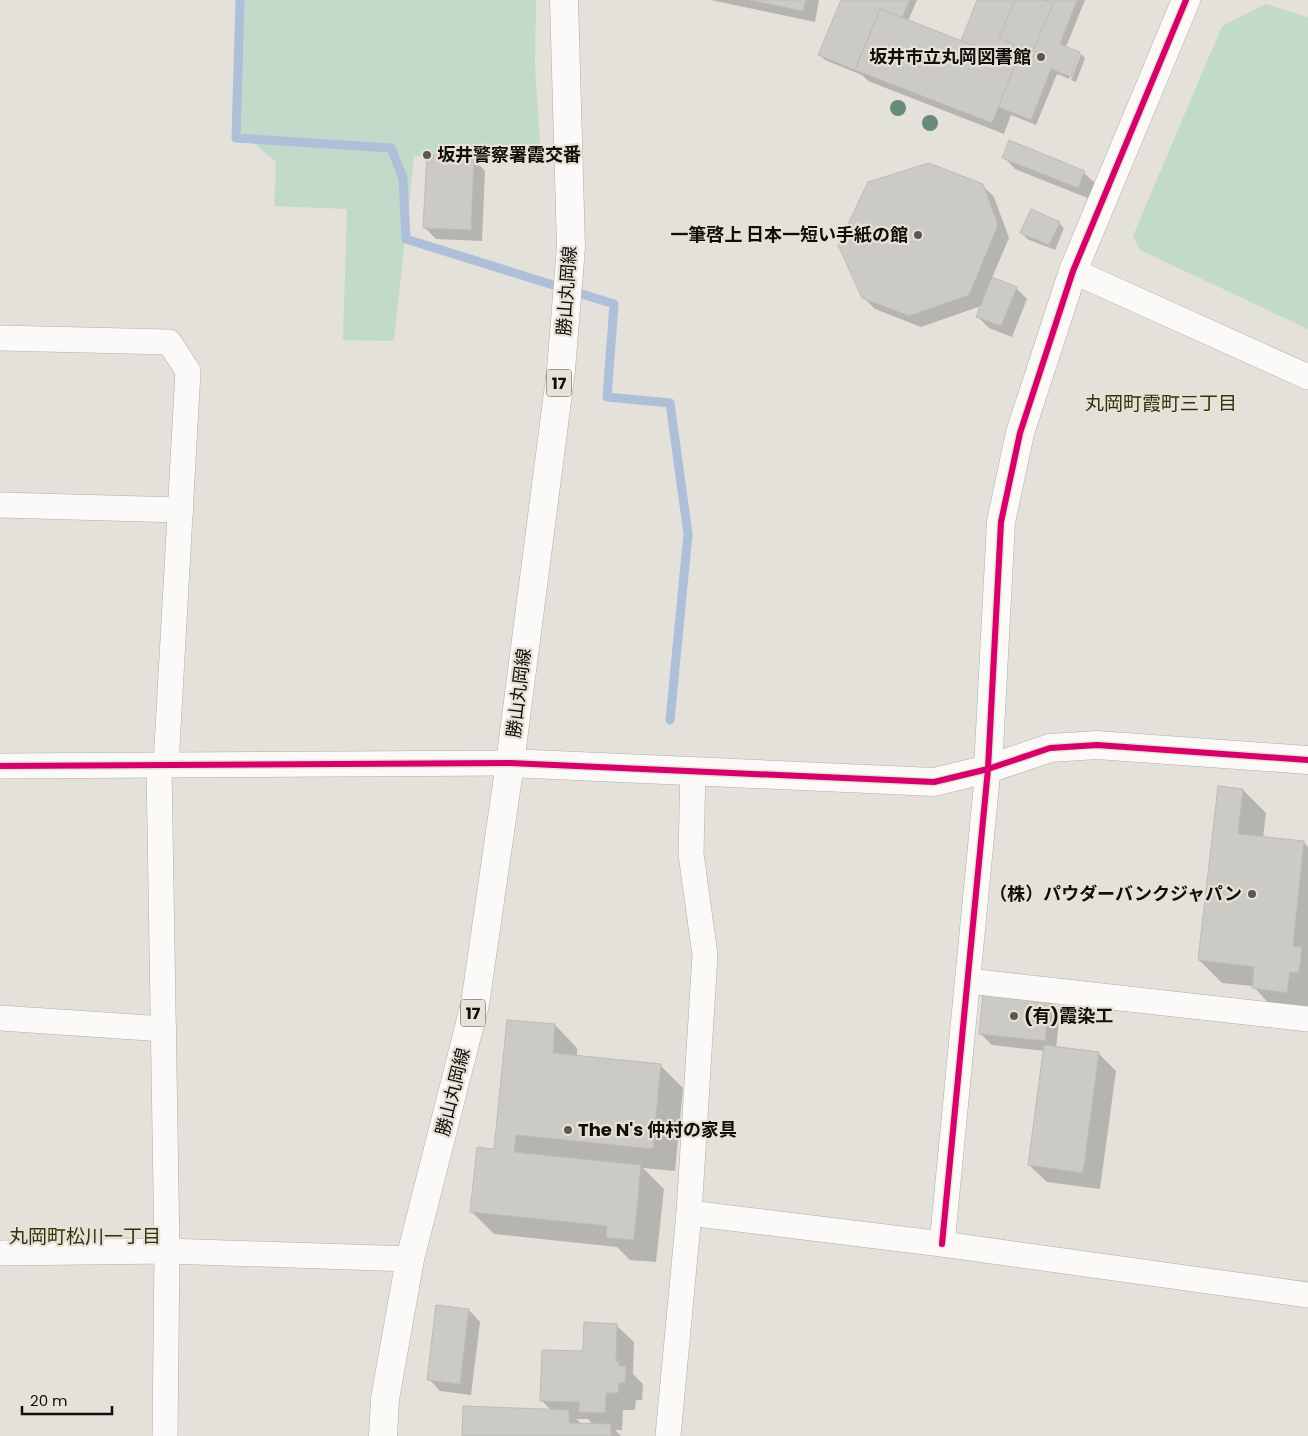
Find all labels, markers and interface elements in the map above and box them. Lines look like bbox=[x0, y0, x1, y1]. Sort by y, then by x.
place label: 坂井市立丸岡図書館 bbox=[869, 44, 1031, 69]
marker: 坂井市立丸岡図書館 bbox=[1035, 51, 1047, 63]
place label: 坂井警察署霞交番 bbox=[437, 142, 581, 167]
marker: 坂井警察署霞交番 bbox=[421, 149, 433, 161]
place label: 一筆啓上 日本一短い手紙の館 bbox=[670, 222, 908, 247]
marker: 一筆啓上 日本一短い手紙の館 bbox=[912, 229, 924, 241]
street label: 勝山丸岡線 bbox=[551, 245, 582, 337]
road number: 17 bbox=[546, 369, 572, 396]
district label: 丸岡町霞町三丁目 bbox=[1085, 390, 1237, 417]
street label: 勝山丸岡線 bbox=[501, 647, 536, 739]
place label: （株）パウダーバンクジャパン bbox=[989, 881, 1242, 906]
marker: （株）パウダーバンクジャパン bbox=[1246, 888, 1258, 900]
road number: 17 bbox=[460, 1000, 486, 1026]
place label: (有)霞染工 bbox=[1024, 1003, 1113, 1028]
marker: (有)霞染工 bbox=[1008, 1010, 1020, 1022]
street label: 勝山丸岡線 bbox=[429, 1045, 476, 1139]
place label: The N's 仲村の家具 bbox=[578, 1117, 737, 1142]
marker: The N's 仲村の家具 bbox=[562, 1124, 574, 1136]
district label: 丸岡町松川一丁目 bbox=[9, 1223, 161, 1250]
scale bar bbox=[22, 1384, 112, 1416]
text: 20 m bbox=[30, 1390, 68, 1411]

